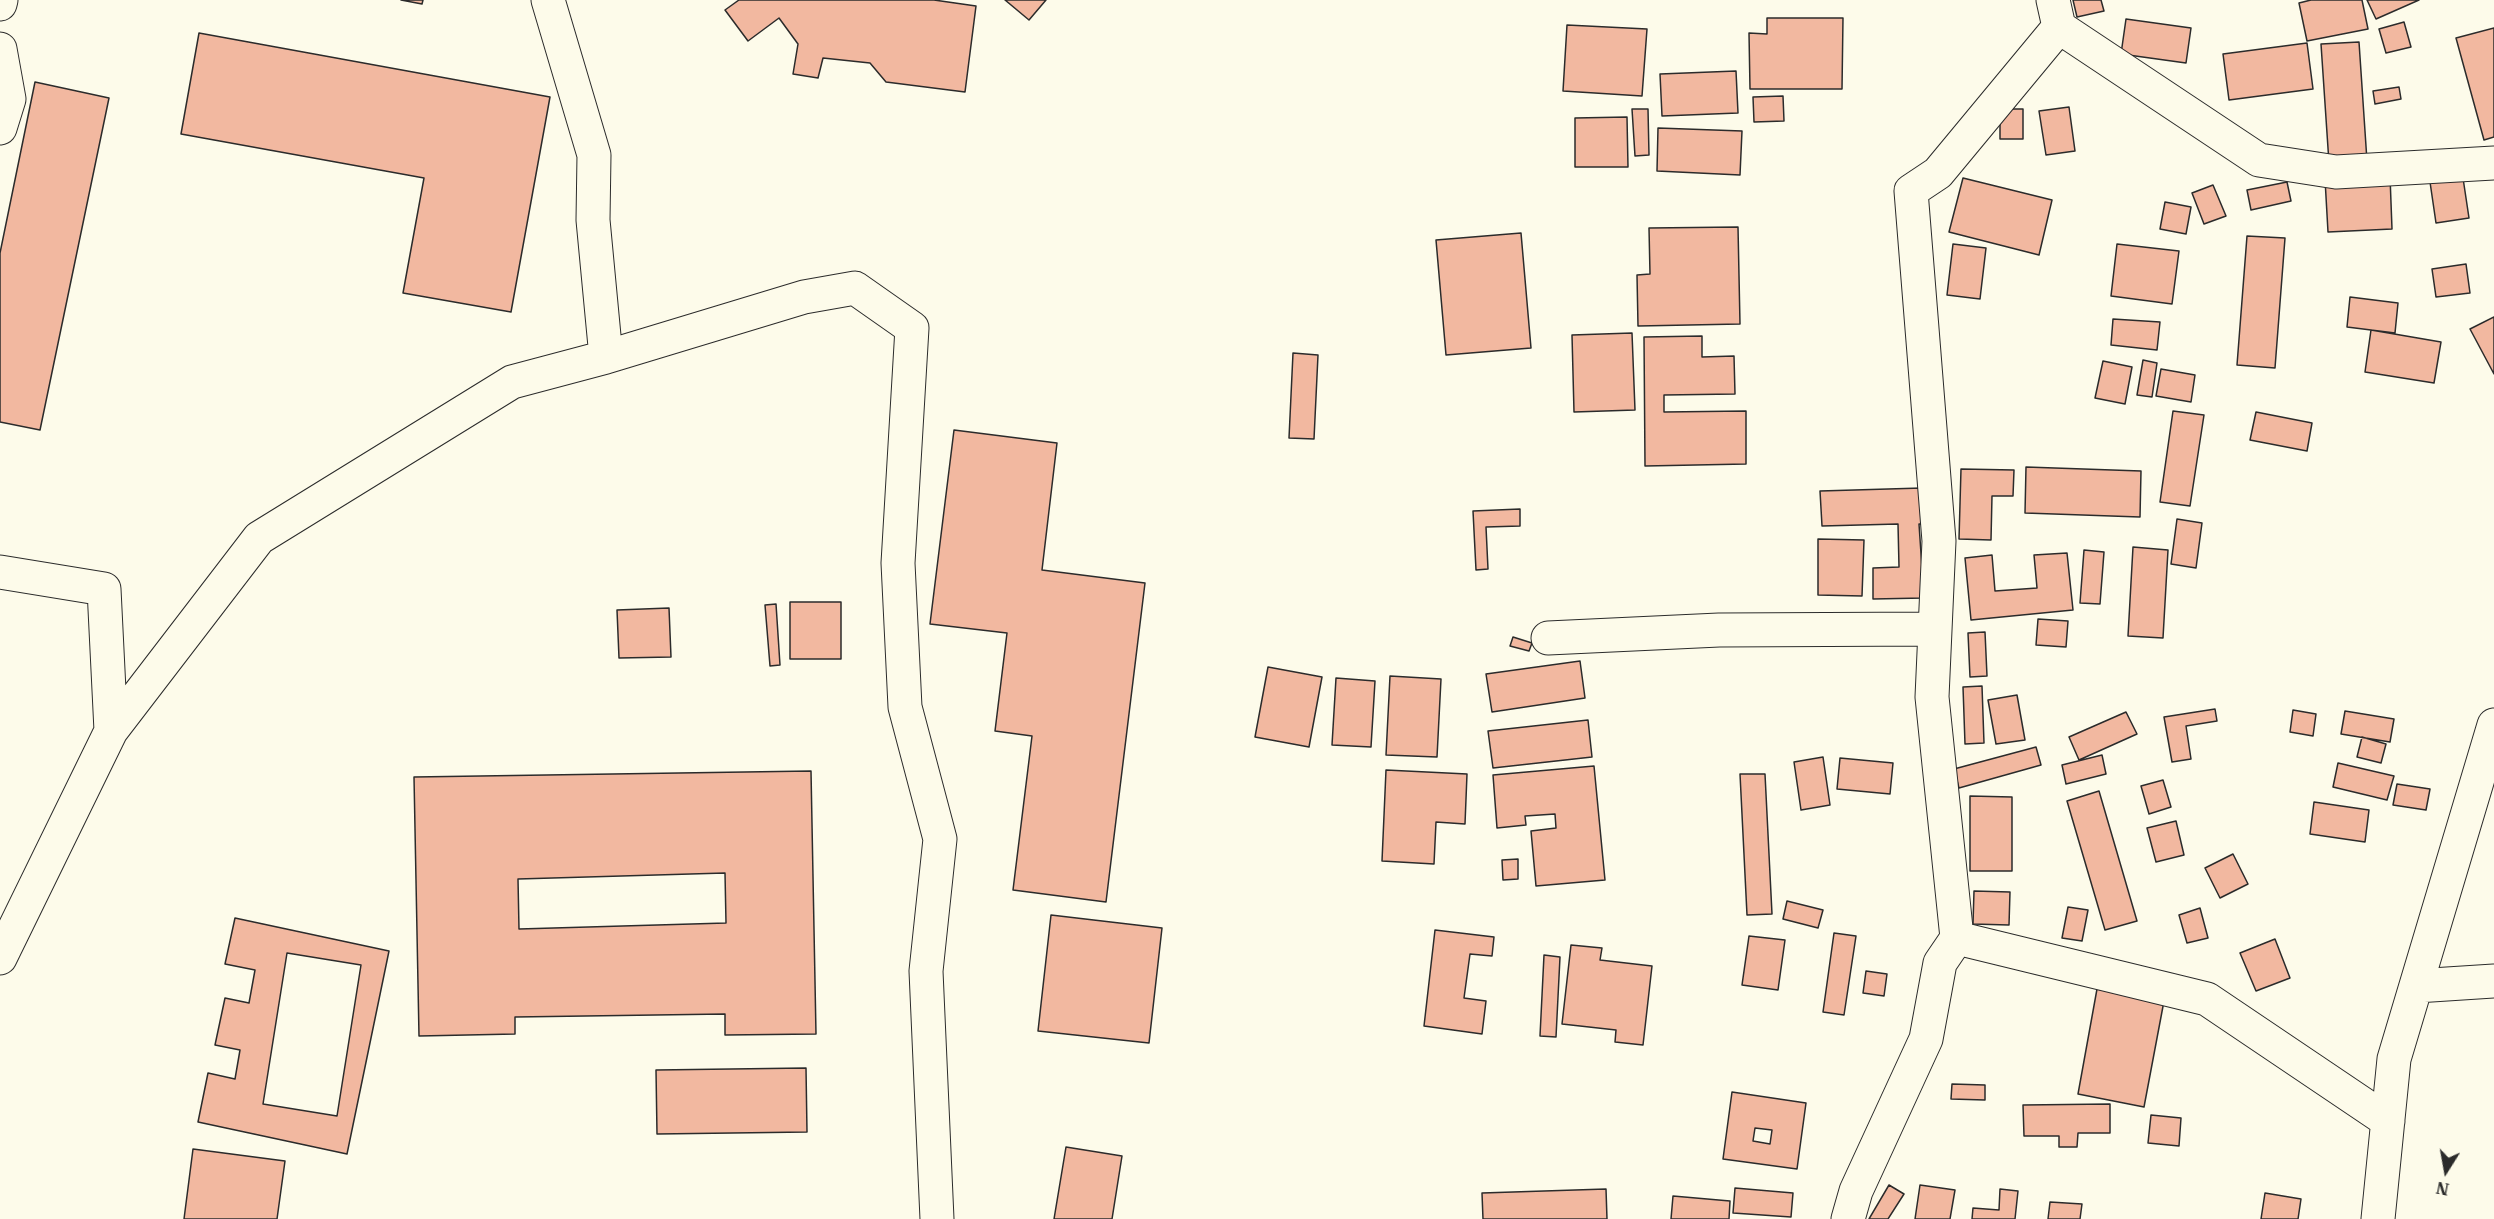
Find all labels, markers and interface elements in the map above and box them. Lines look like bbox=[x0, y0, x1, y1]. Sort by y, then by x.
north arrow bbox=[2416, 1141, 2476, 1201]
text: N bbox=[2434, 1178, 2451, 1200]

